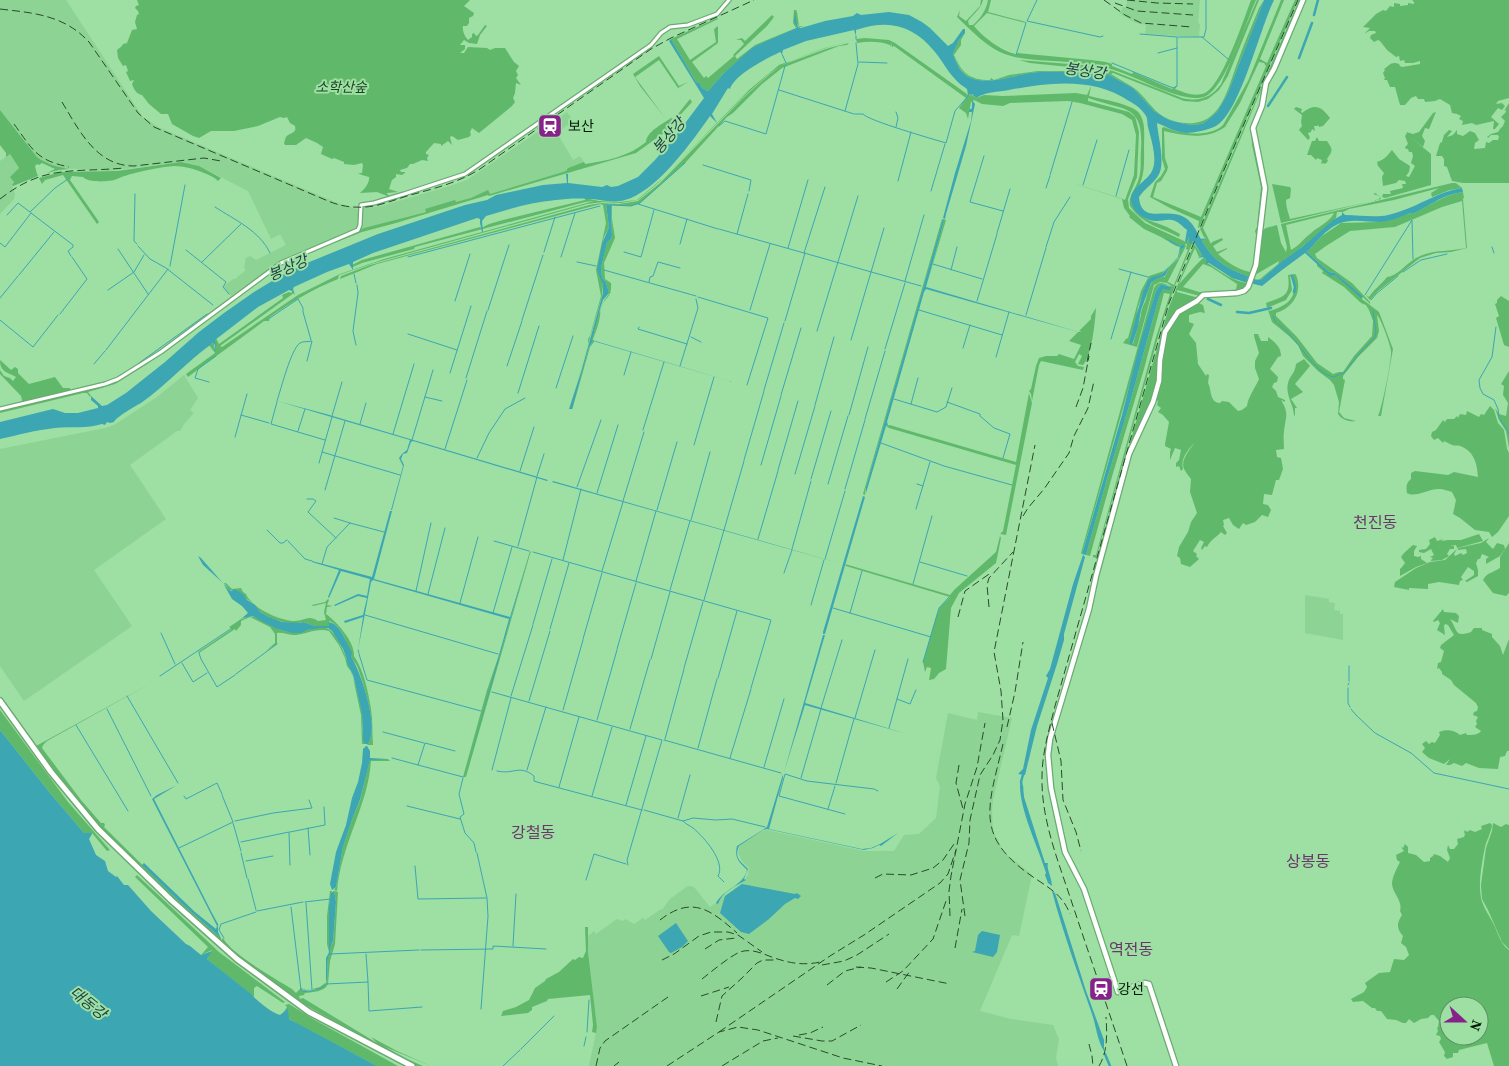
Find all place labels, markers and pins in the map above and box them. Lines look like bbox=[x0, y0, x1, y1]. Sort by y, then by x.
station icon: 보산 bbox=[537, 113, 563, 139]
place label: 보산 bbox=[568, 116, 594, 136]
station icon: 강선 bbox=[1088, 976, 1114, 1002]
place label: 강선 bbox=[1118, 979, 1144, 999]

